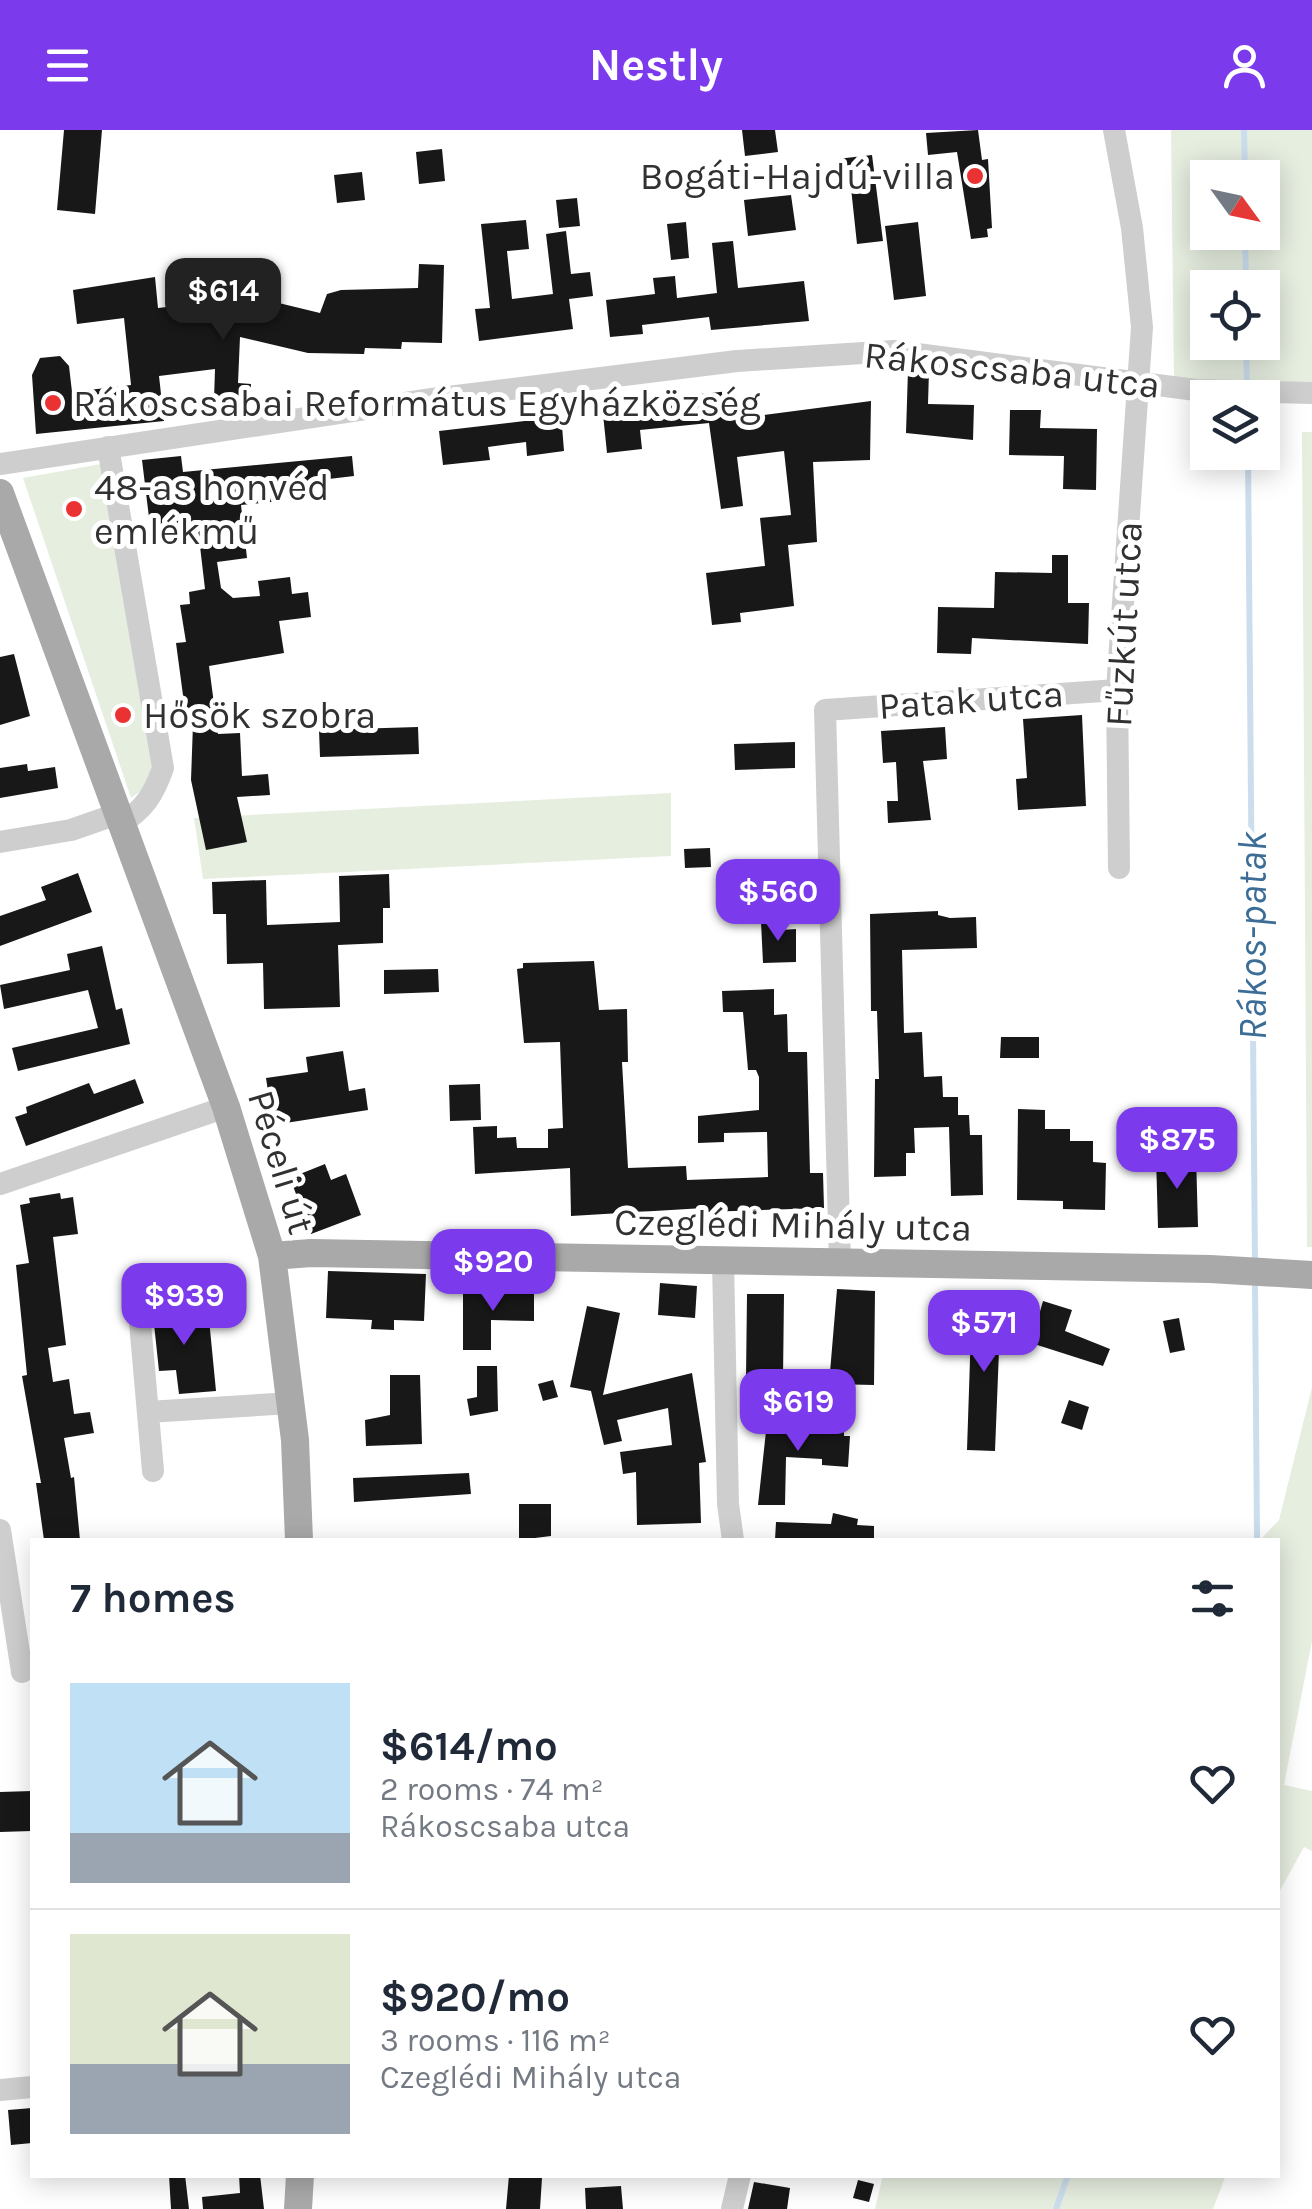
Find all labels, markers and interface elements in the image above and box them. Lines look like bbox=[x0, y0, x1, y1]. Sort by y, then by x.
icon: menu bbox=[40, 38, 95, 93]
icon: person bbox=[1217, 38, 1272, 93]
text: Nestly bbox=[589, 39, 723, 91]
place label: Bogáti-Hajdú-villa bbox=[640, 154, 955, 199]
north arrow bbox=[1190, 160, 1280, 250]
map controls bbox=[1190, 160, 1280, 470]
marker: Bogáti-Hajdú-villa bbox=[964, 165, 986, 187]
pin: $614 bbox=[164, 258, 282, 343]
button: locate bbox=[1190, 270, 1280, 360]
text: $614 bbox=[187, 272, 259, 309]
street label: Rákoscsaba utca bbox=[862, 332, 1162, 408]
button: layers bbox=[1190, 380, 1280, 470]
place label: Rákoscsabai Református Egyházközség bbox=[73, 381, 761, 426]
marker: Rákoscsabai Református Egyházközség bbox=[42, 392, 64, 414]
place label: 48-as honvéd emlékmű bbox=[94, 465, 329, 554]
marker: 48-as honvéd emlékmű bbox=[63, 498, 85, 520]
street label: Fűzkút utca bbox=[1096, 520, 1152, 728]
street label: Patak utca bbox=[877, 671, 1065, 729]
place label: Hősök szobra bbox=[143, 693, 376, 738]
marker: Hősök szobra bbox=[112, 704, 134, 726]
water label: Rákos-patak bbox=[1229, 831, 1276, 1041]
pin: $560 bbox=[719, 859, 837, 944]
text: $560 bbox=[738, 873, 818, 910]
street label: Péceli út bbox=[238, 1085, 324, 1239]
pin: $875 bbox=[1118, 1107, 1236, 1192]
text: $875 bbox=[1138, 1121, 1216, 1158]
street label: Czeglédi Mihály utca bbox=[614, 1199, 972, 1251]
pin: $920 bbox=[434, 1229, 552, 1314]
text: $920 bbox=[452, 1243, 534, 1280]
pin: $939 bbox=[125, 1263, 243, 1348]
text: $939 bbox=[144, 1277, 225, 1314]
pin: $571 bbox=[925, 1290, 1043, 1375]
text: $571 bbox=[950, 1304, 1018, 1341]
pin: $619 bbox=[739, 1369, 857, 1454]
text: $619 bbox=[762, 1383, 834, 1420]
icon: filters bbox=[1185, 1571, 1240, 1626]
text: 7 homes bbox=[70, 1573, 236, 1623]
text: $614/mo bbox=[380, 1721, 558, 1771]
icon: home bbox=[150, 1723, 270, 1843]
icon: heart bbox=[1185, 1756, 1240, 1811]
text: 2 rooms · 74 m² bbox=[380, 1771, 604, 1808]
text: Rákoscsaba utca bbox=[380, 1808, 630, 1845]
text: $920/mo bbox=[380, 1972, 570, 2022]
icon: home bbox=[150, 1974, 270, 2094]
icon: heart bbox=[1185, 2007, 1240, 2062]
text: 3 rooms · 116 m² bbox=[380, 2022, 611, 2059]
text: Czeglédi Mihály utca bbox=[380, 2059, 681, 2096]

